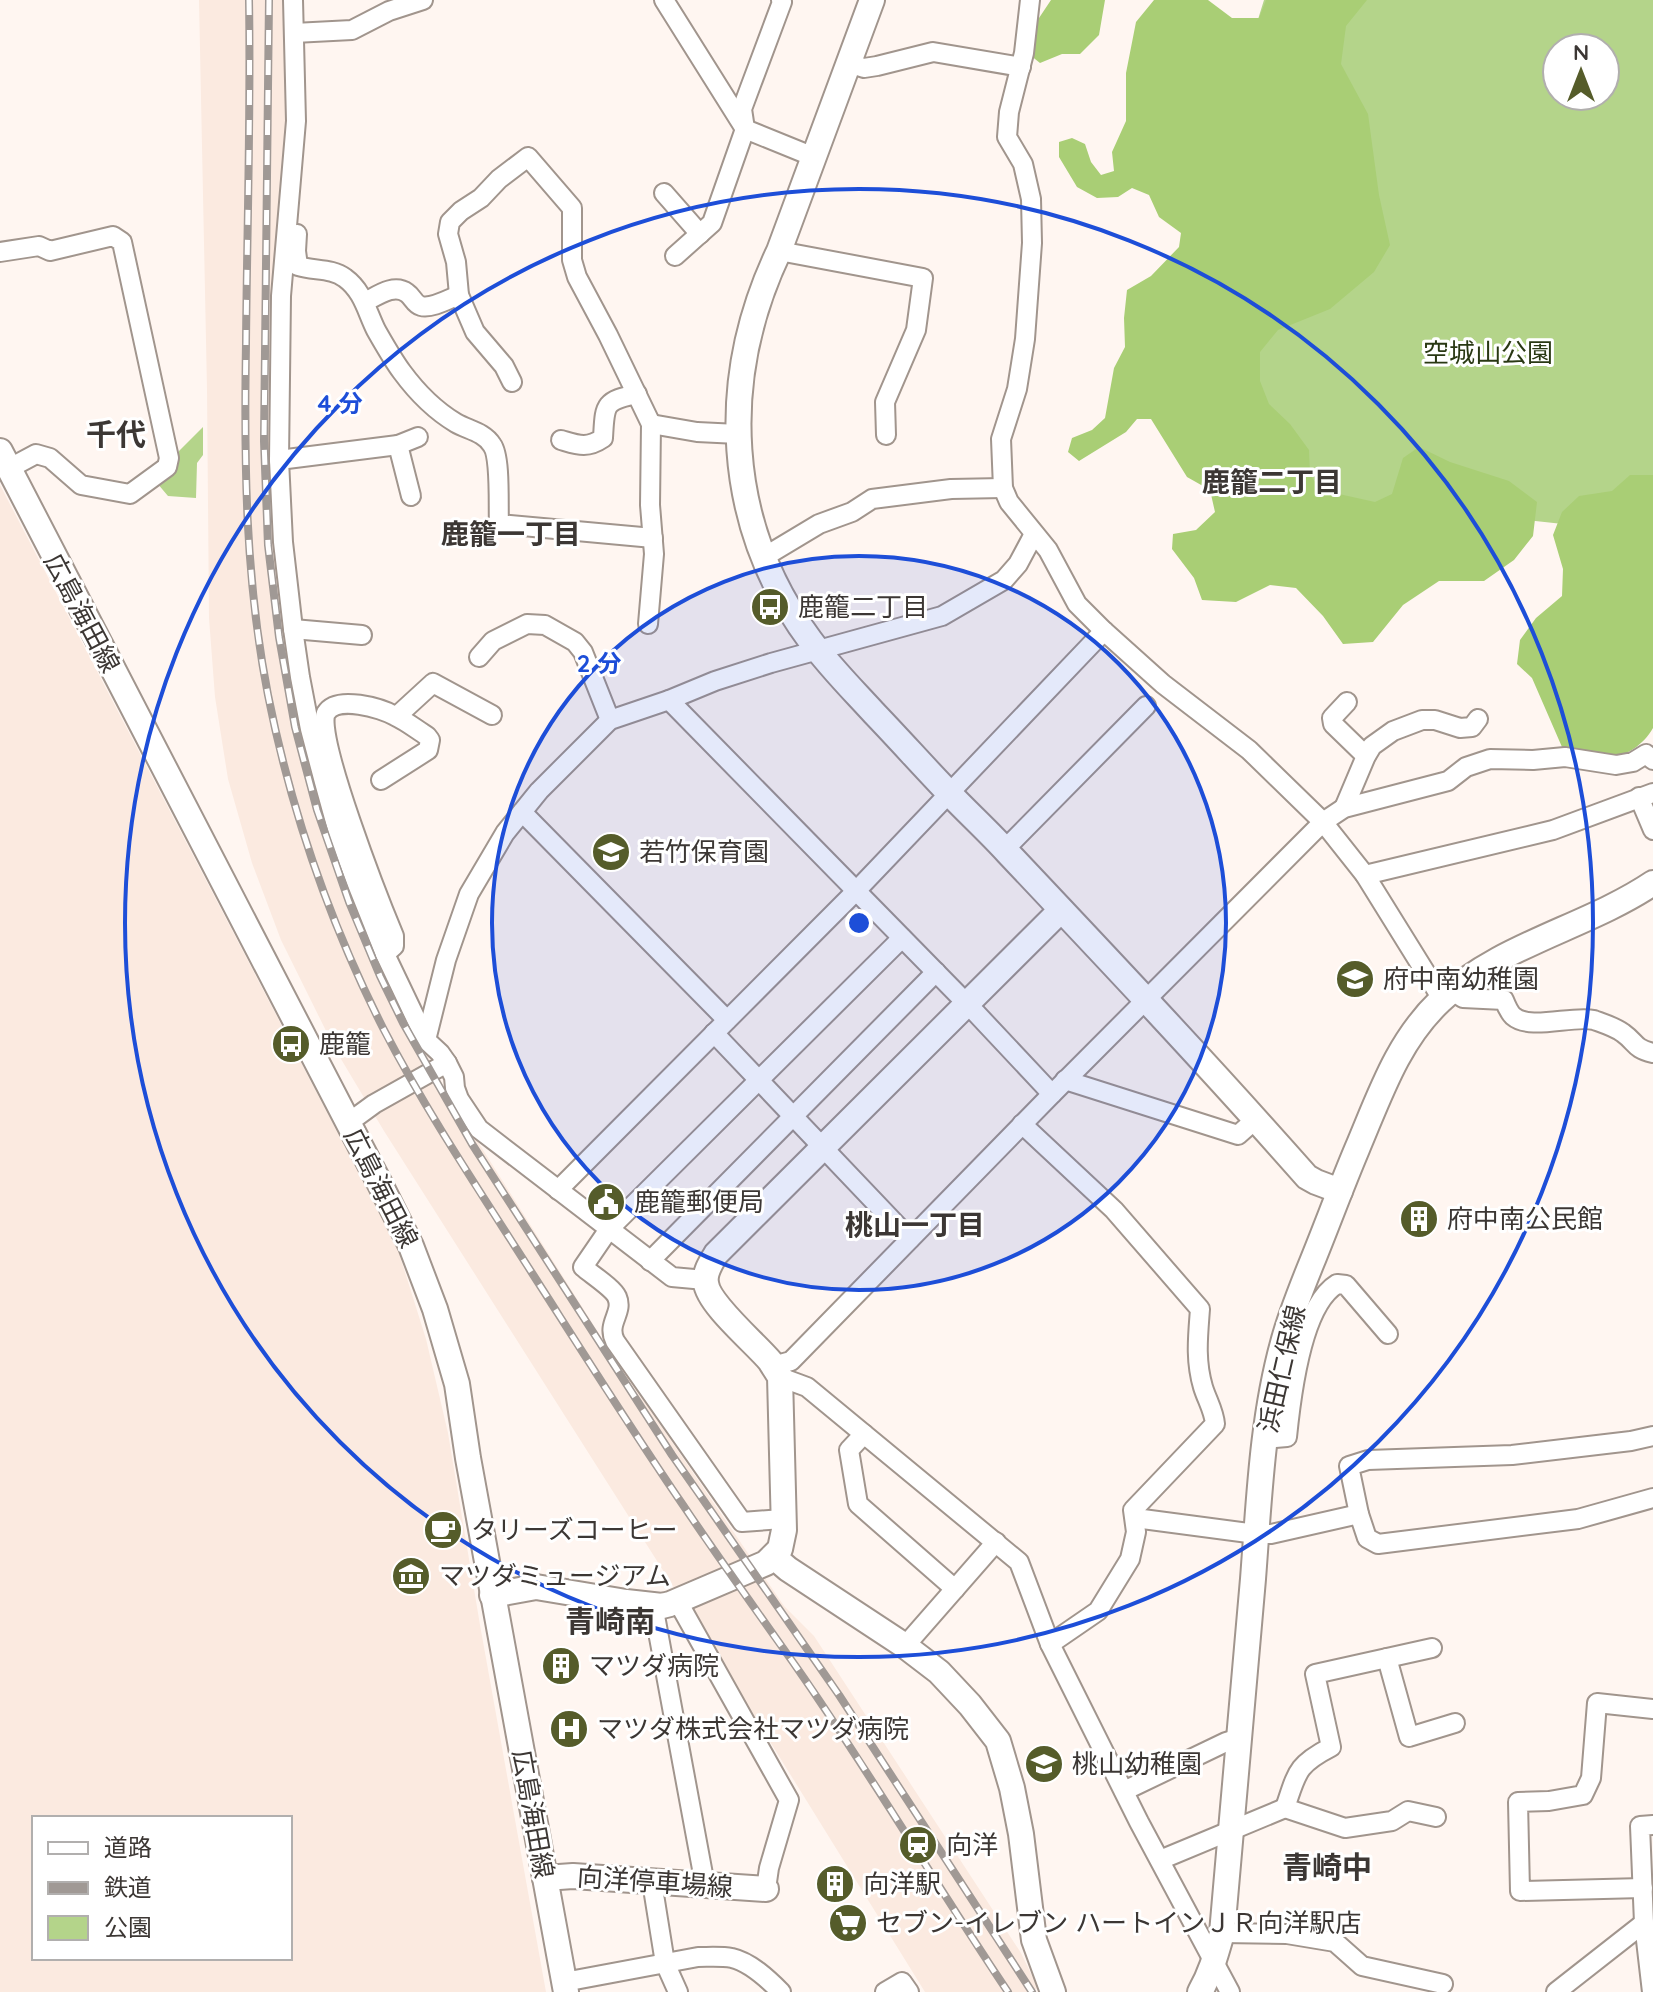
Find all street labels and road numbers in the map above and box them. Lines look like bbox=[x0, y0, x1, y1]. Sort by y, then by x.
street label: 広島海田線 bbox=[37, 548, 128, 678]
street label: 広島海田線 bbox=[337, 1122, 426, 1253]
street label: 浜田仁保線 bbox=[1251, 1302, 1312, 1436]
street label: 広島海田線 bbox=[506, 1747, 561, 1881]
street label: 向洋停車場線 bbox=[576, 1860, 734, 1903]

